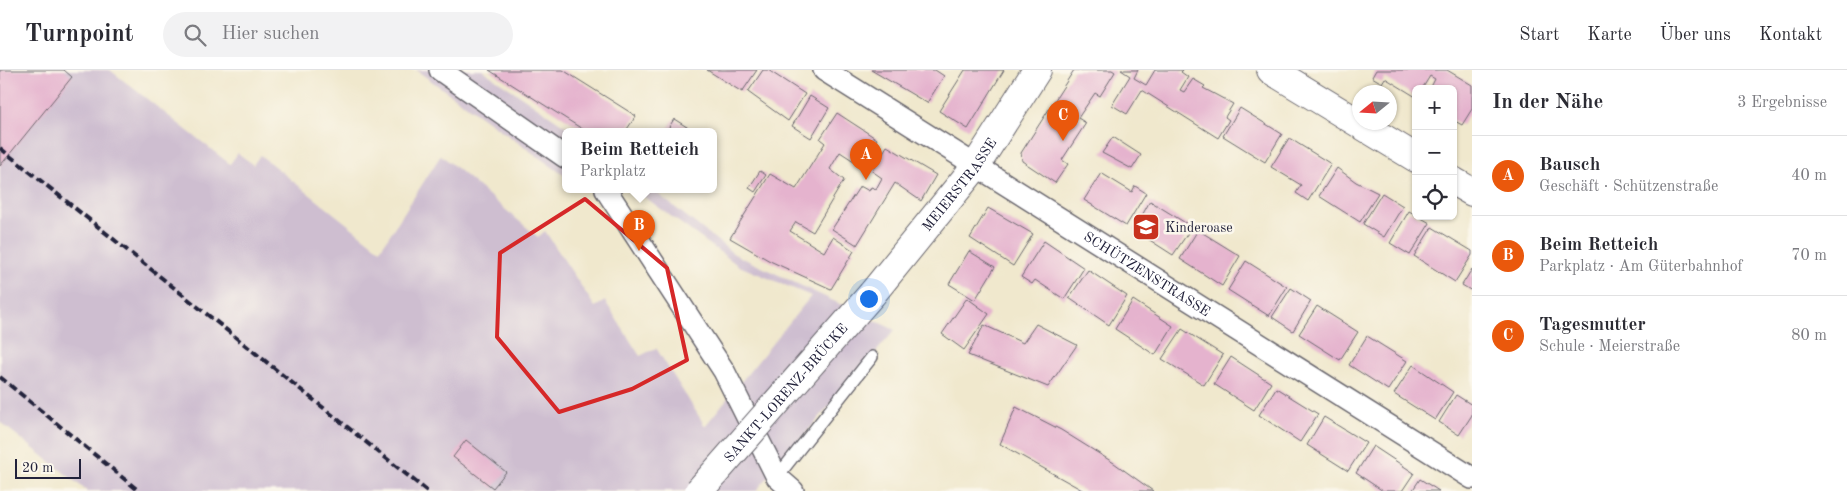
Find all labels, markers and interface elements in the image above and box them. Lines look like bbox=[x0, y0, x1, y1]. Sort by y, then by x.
search box bbox=[163, 12, 513, 57]
icon: search bbox=[181, 21, 209, 49]
text: Turnpoint bbox=[25, 23, 133, 47]
text: Hier suchen bbox=[221, 25, 319, 44]
text: Start bbox=[1519, 26, 1559, 44]
text: Karte bbox=[1587, 26, 1632, 44]
text: Über uns bbox=[1660, 26, 1731, 44]
text: Kontakt bbox=[1759, 26, 1822, 44]
north arrow bbox=[1352, 85, 1397, 130]
map controls bbox=[1412, 85, 1457, 220]
button: + bbox=[1412, 85, 1457, 130]
text: In der Nähe bbox=[1492, 92, 1603, 113]
text: 3 Ergebnisse bbox=[1737, 95, 1827, 111]
pin: C bbox=[1047, 100, 1079, 141]
popup bbox=[562, 128, 717, 193]
button: − bbox=[1412, 130, 1457, 175]
street label: MEIERSTRASSE bbox=[920, 136, 1000, 234]
pin: A bbox=[850, 139, 882, 180]
text: Beim Retteich bbox=[580, 141, 699, 160]
text: Bausch bbox=[1539, 156, 1600, 175]
text: Parkplatz bbox=[580, 164, 646, 180]
text: A bbox=[1502, 168, 1514, 184]
text: 40 m bbox=[1791, 168, 1827, 184]
button: locate bbox=[1412, 175, 1457, 220]
text: Geschäft · Schützenstraße bbox=[1539, 179, 1718, 195]
pin: B bbox=[623, 210, 655, 251]
school or university icon: Kinderoase bbox=[1131, 212, 1161, 242]
place label: Kinderoase bbox=[1165, 221, 1233, 235]
street label: SCHÜTZENSTRASSE bbox=[1081, 230, 1212, 319]
text: Beim Retteich bbox=[1539, 236, 1658, 255]
text: B bbox=[1502, 248, 1514, 264]
text: 70 m bbox=[1791, 248, 1827, 264]
text: Parkplatz · Am Güterbahnhof bbox=[1539, 259, 1743, 275]
your location bbox=[856, 286, 882, 312]
text: Tagesmutter bbox=[1539, 316, 1646, 335]
street label: SANKT-LORENZ-BRÜCKE bbox=[722, 321, 851, 465]
text: C bbox=[1503, 328, 1513, 344]
text: 80 m bbox=[1791, 328, 1827, 344]
text: Schule · Meierstraße bbox=[1539, 339, 1680, 355]
scale bar bbox=[15, 456, 81, 479]
text: 20 m bbox=[22, 461, 53, 475]

